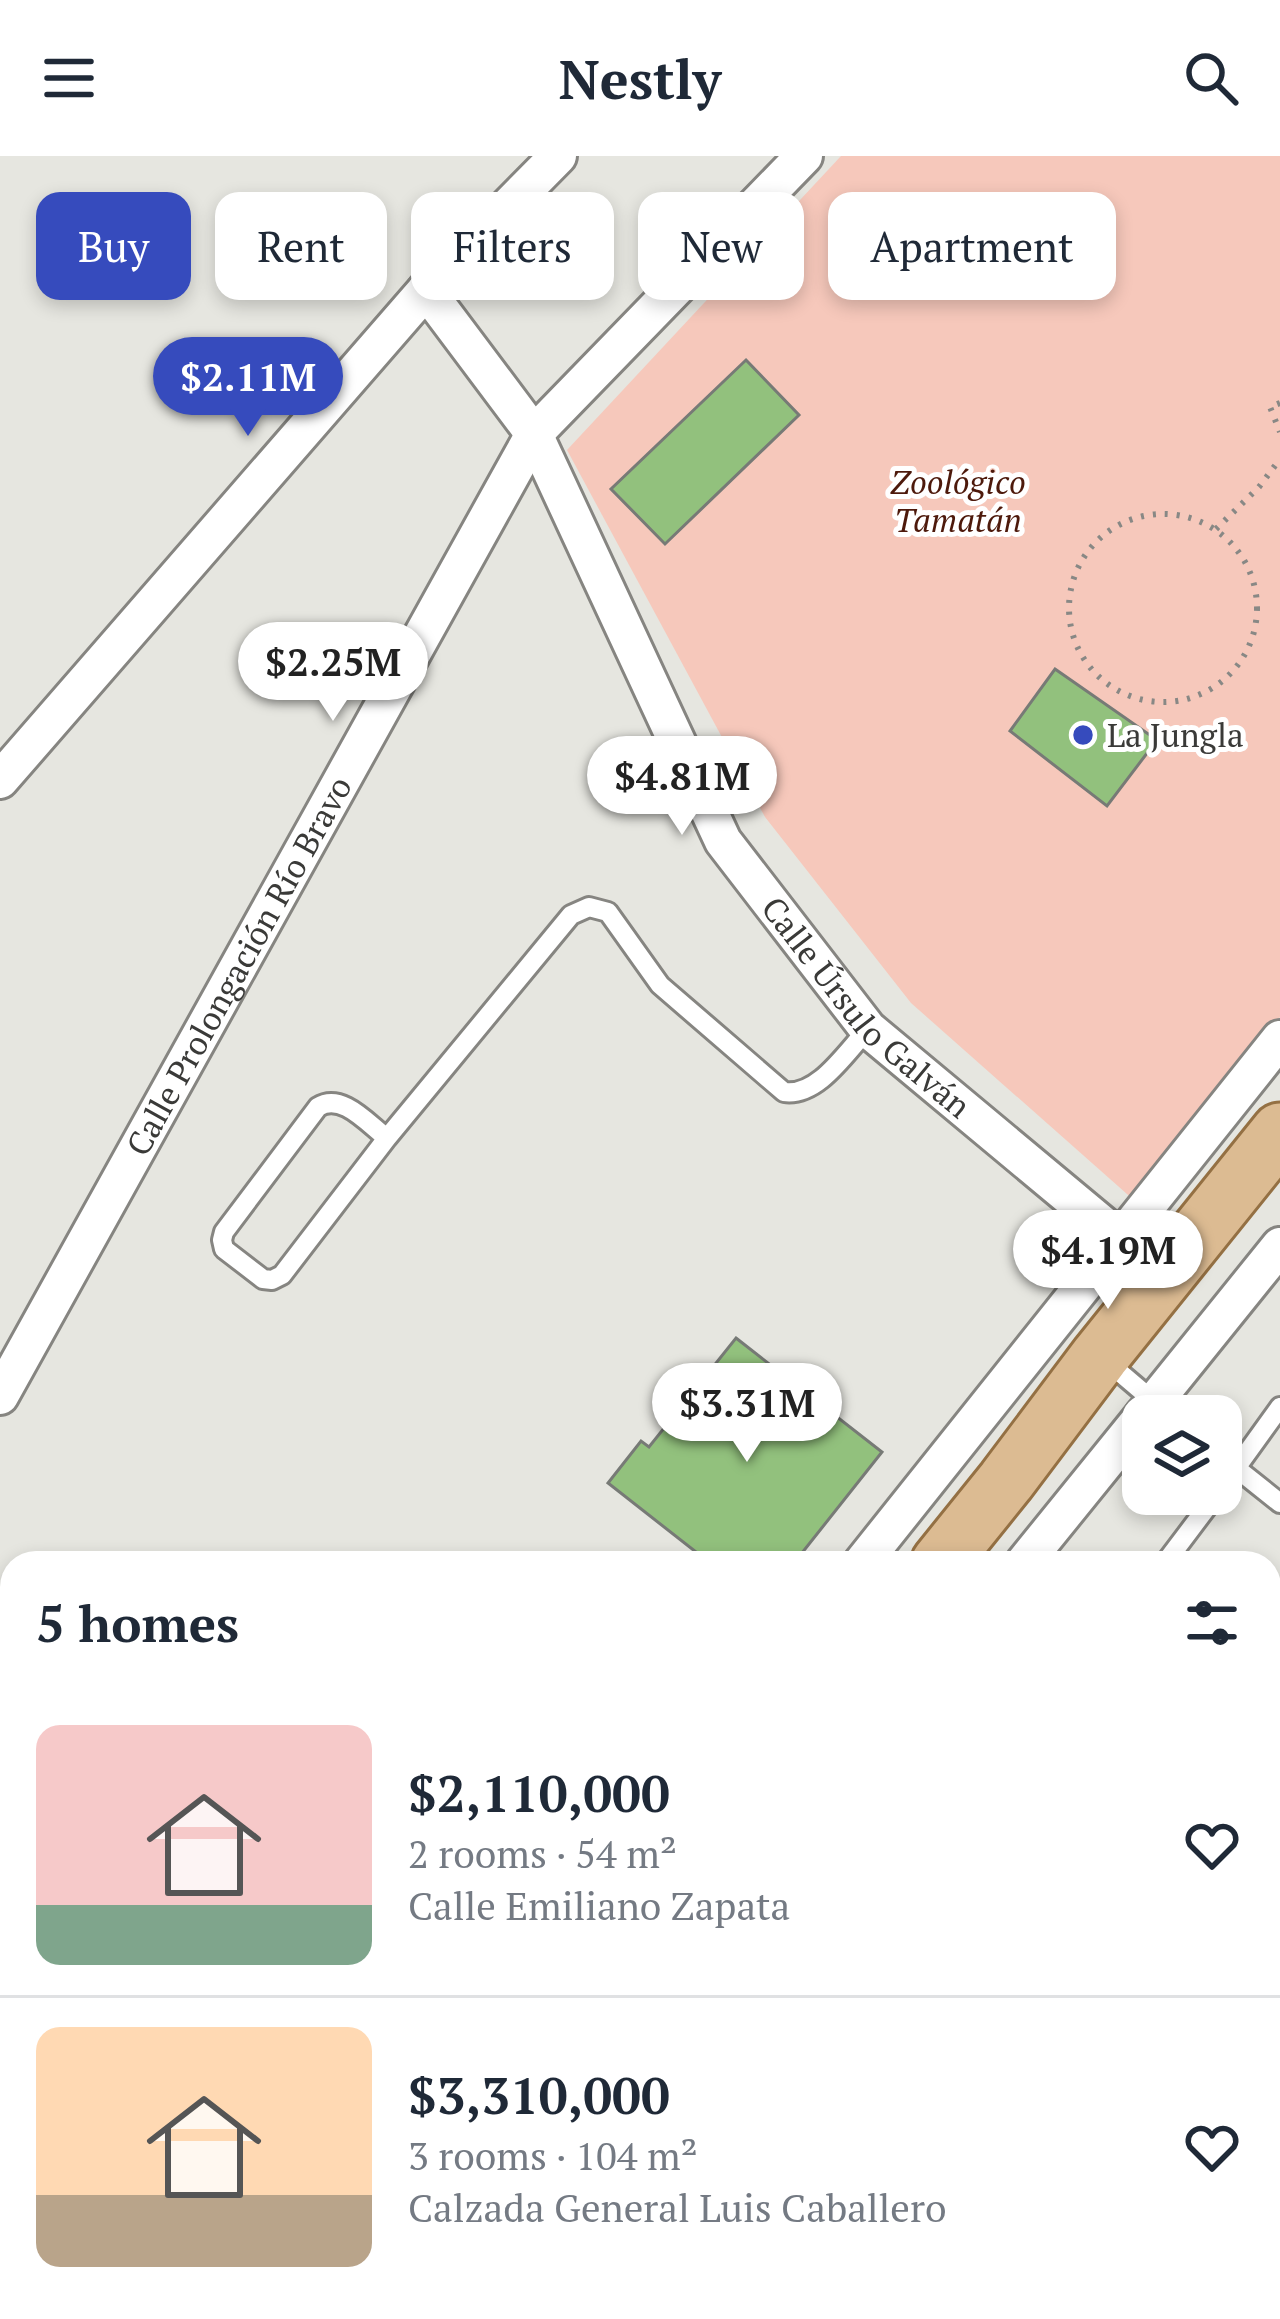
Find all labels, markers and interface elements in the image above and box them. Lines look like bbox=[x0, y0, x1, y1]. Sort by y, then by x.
text: Nestly bbox=[559, 43, 721, 114]
icon: menu bbox=[36, 45, 102, 111]
icon: search bbox=[1178, 45, 1244, 111]
chip: Buy bbox=[36, 192, 191, 300]
chip: Rent bbox=[215, 192, 387, 300]
chip: Filters bbox=[411, 192, 614, 300]
chip: New bbox=[638, 192, 804, 300]
chip: Apartment bbox=[828, 192, 1116, 300]
pin: $2.11M bbox=[150, 337, 346, 439]
text: $2.11M bbox=[180, 350, 316, 402]
park label: Zoológico Tamatán bbox=[890, 460, 1026, 541]
pin: $2.25M bbox=[235, 622, 431, 724]
text: $2.25M bbox=[265, 635, 401, 687]
place label: La Jungla bbox=[1107, 713, 1244, 756]
marker: La Jungla bbox=[1070, 722, 1096, 748]
pin: $4.81M bbox=[584, 736, 780, 838]
text: $4.81M bbox=[614, 749, 750, 801]
street label: Calle Prolongación Río Bravo bbox=[116, 768, 361, 1163]
street label: Calle Úrsulo Galván bbox=[753, 887, 980, 1127]
pin: $4.19M bbox=[1010, 1210, 1206, 1312]
text: $4.19M bbox=[1040, 1223, 1176, 1275]
pin: $3.31M bbox=[649, 1363, 845, 1465]
text: $3.31M bbox=[679, 1376, 815, 1428]
map controls bbox=[1122, 1395, 1242, 1515]
button: layers bbox=[1122, 1395, 1242, 1515]
text: 5 homes bbox=[36, 1589, 239, 1657]
icon: filters bbox=[1179, 1590, 1245, 1656]
text: $2,110,000 bbox=[408, 1759, 670, 1827]
icon: home bbox=[132, 1773, 276, 1917]
icon: heart bbox=[1179, 1812, 1245, 1878]
text: 2 rooms · 54 m² bbox=[408, 1827, 677, 1879]
text: Calle Emiliano Zapata bbox=[408, 1879, 790, 1931]
text: $3,310,000 bbox=[408, 2061, 670, 2129]
icon: home bbox=[132, 2075, 276, 2219]
icon: heart bbox=[1179, 2114, 1245, 2180]
text: 3 rooms · 104 m² bbox=[408, 2129, 698, 2181]
text: Calzada General Luis Caballero bbox=[408, 2181, 947, 2233]

